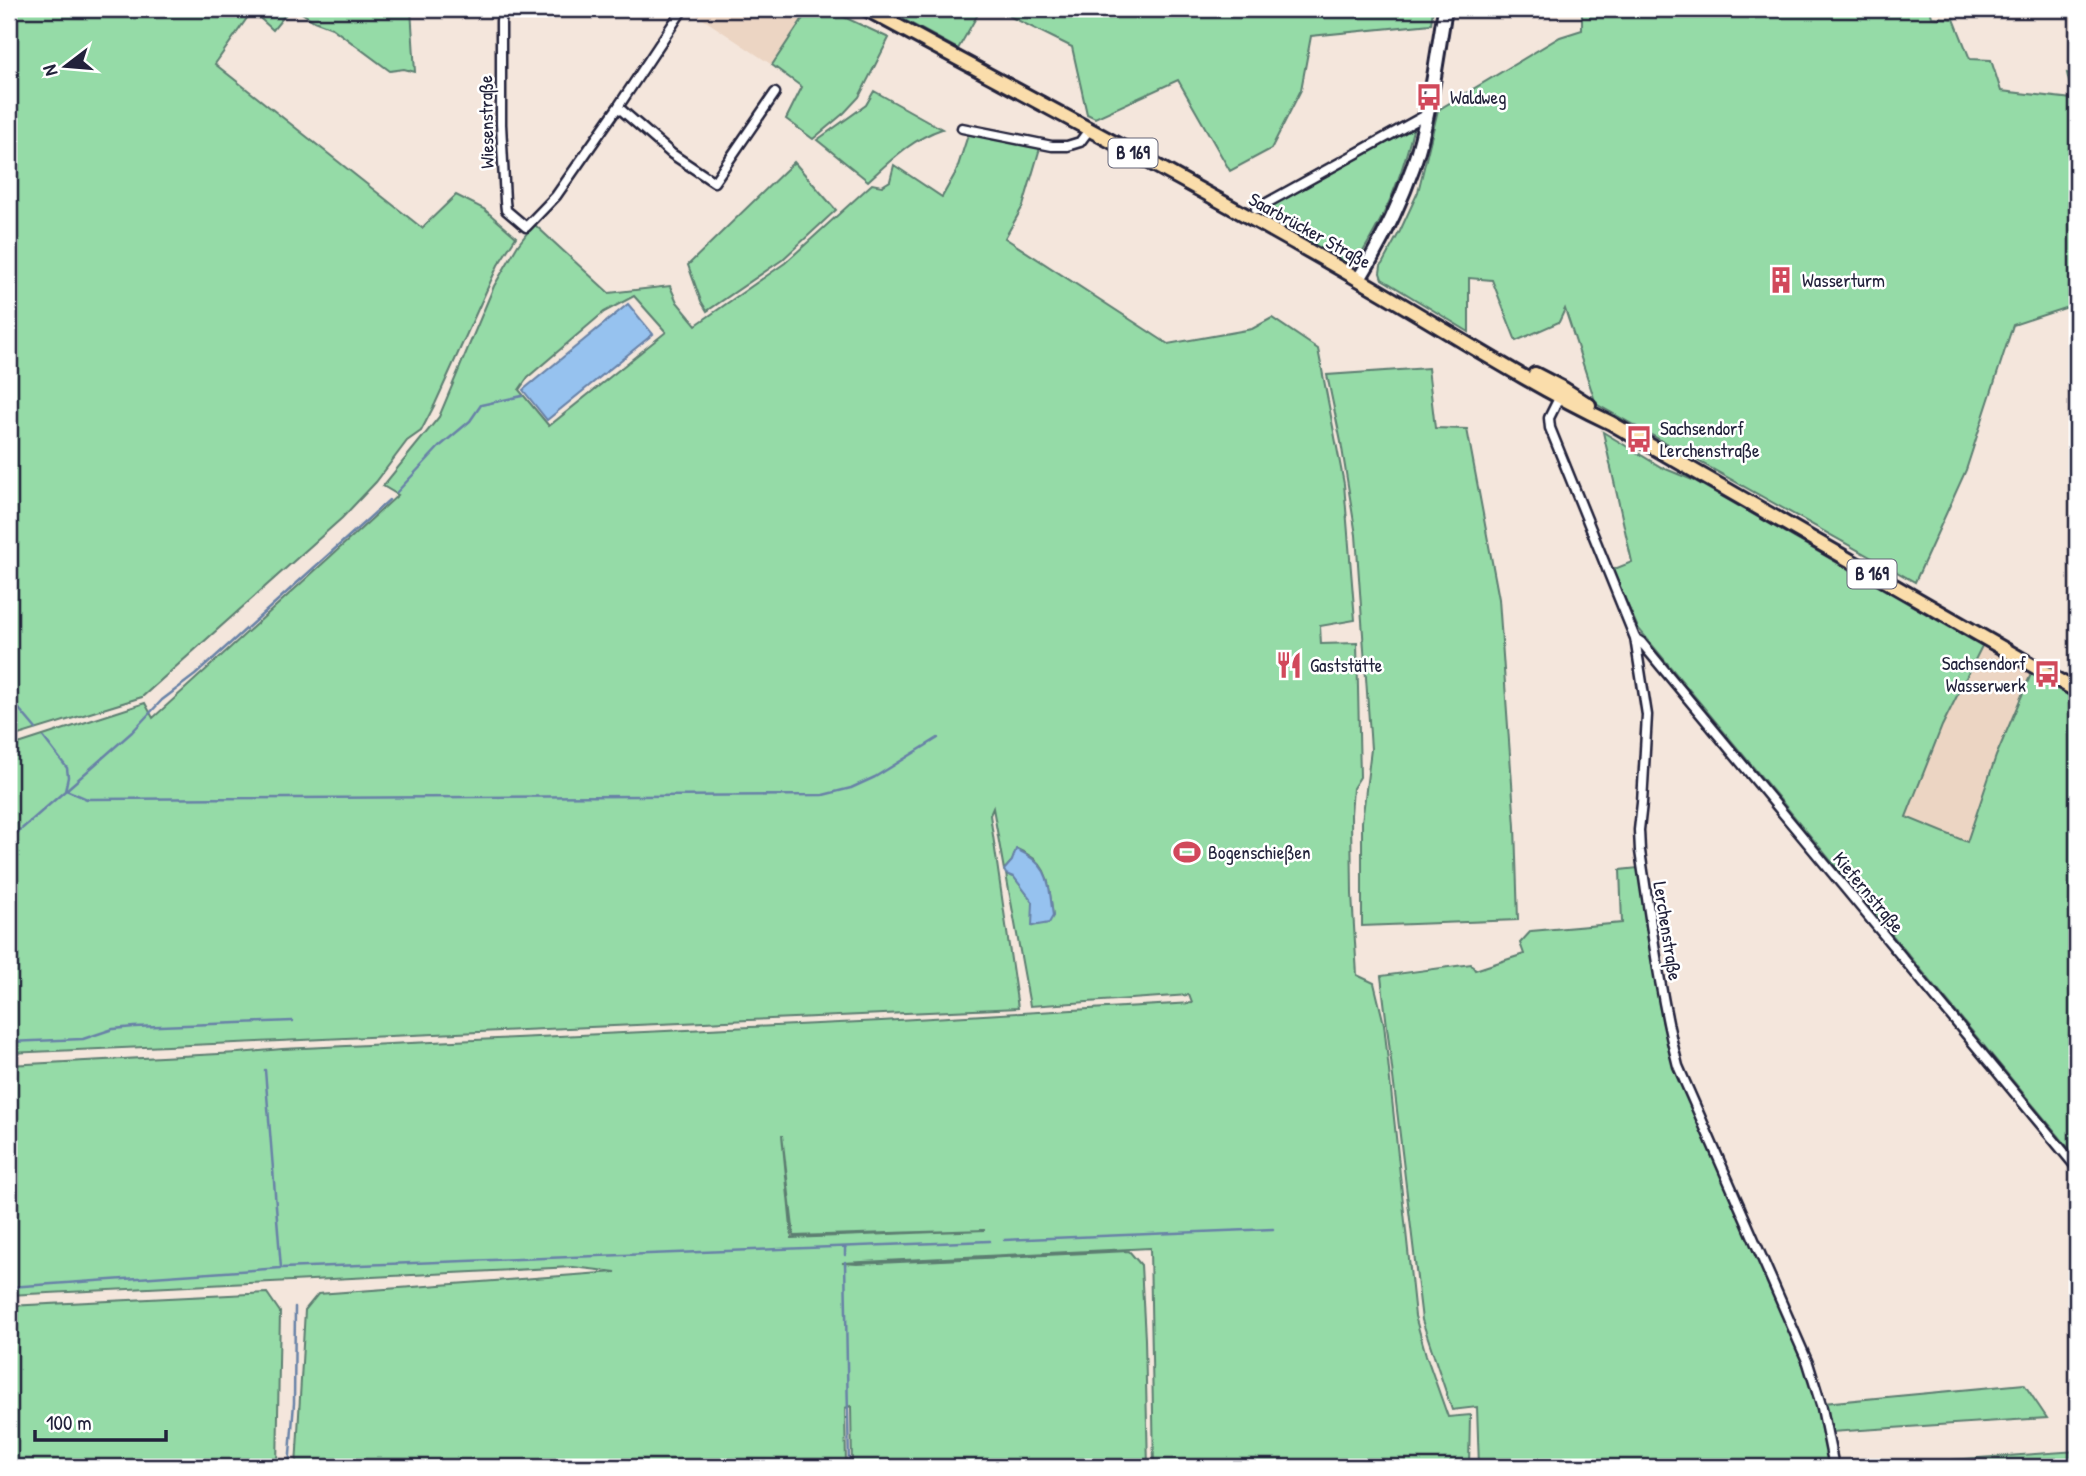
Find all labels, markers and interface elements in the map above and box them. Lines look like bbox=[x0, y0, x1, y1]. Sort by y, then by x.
north arrow bbox=[32, 32, 102, 102]
text: N bbox=[36, 62, 64, 79]
street label: Wiesenstraße bbox=[472, 75, 500, 169]
bus stop icon: Waldweg bbox=[1414, 82, 1444, 112]
place label: Waldweg bbox=[1450, 84, 1506, 110]
road number: B 169 bbox=[1108, 138, 1158, 168]
street label: Saarbrücker Straße bbox=[1244, 186, 1376, 275]
building icon: Wasserturm bbox=[1766, 265, 1796, 295]
place label: Wasserturm bbox=[1802, 267, 1885, 293]
place label: Sachsendorf Lerchenstraße bbox=[1660, 415, 1760, 463]
bus stop icon: Sachsendorf Lerchenstraße bbox=[1624, 424, 1654, 454]
road number: B 169 bbox=[1848, 560, 1896, 588]
restaurant icon: Gaststätte bbox=[1274, 650, 1304, 680]
place label: Sachsendorf Wasserwerk bbox=[1942, 650, 2026, 698]
place label: Gaststätte bbox=[1310, 652, 1383, 678]
bus stop icon: Sachsendorf Wasserwerk bbox=[2032, 659, 2062, 689]
sports icon: Bogenschießen bbox=[1172, 837, 1202, 867]
place label: Bogenschießen bbox=[1208, 839, 1311, 865]
street label: Kiefernstraße bbox=[1827, 846, 1911, 938]
street label: Lerchenstraße bbox=[1647, 880, 1689, 983]
scale bar bbox=[35, 1399, 166, 1443]
text: 100 m bbox=[46, 1408, 92, 1437]

